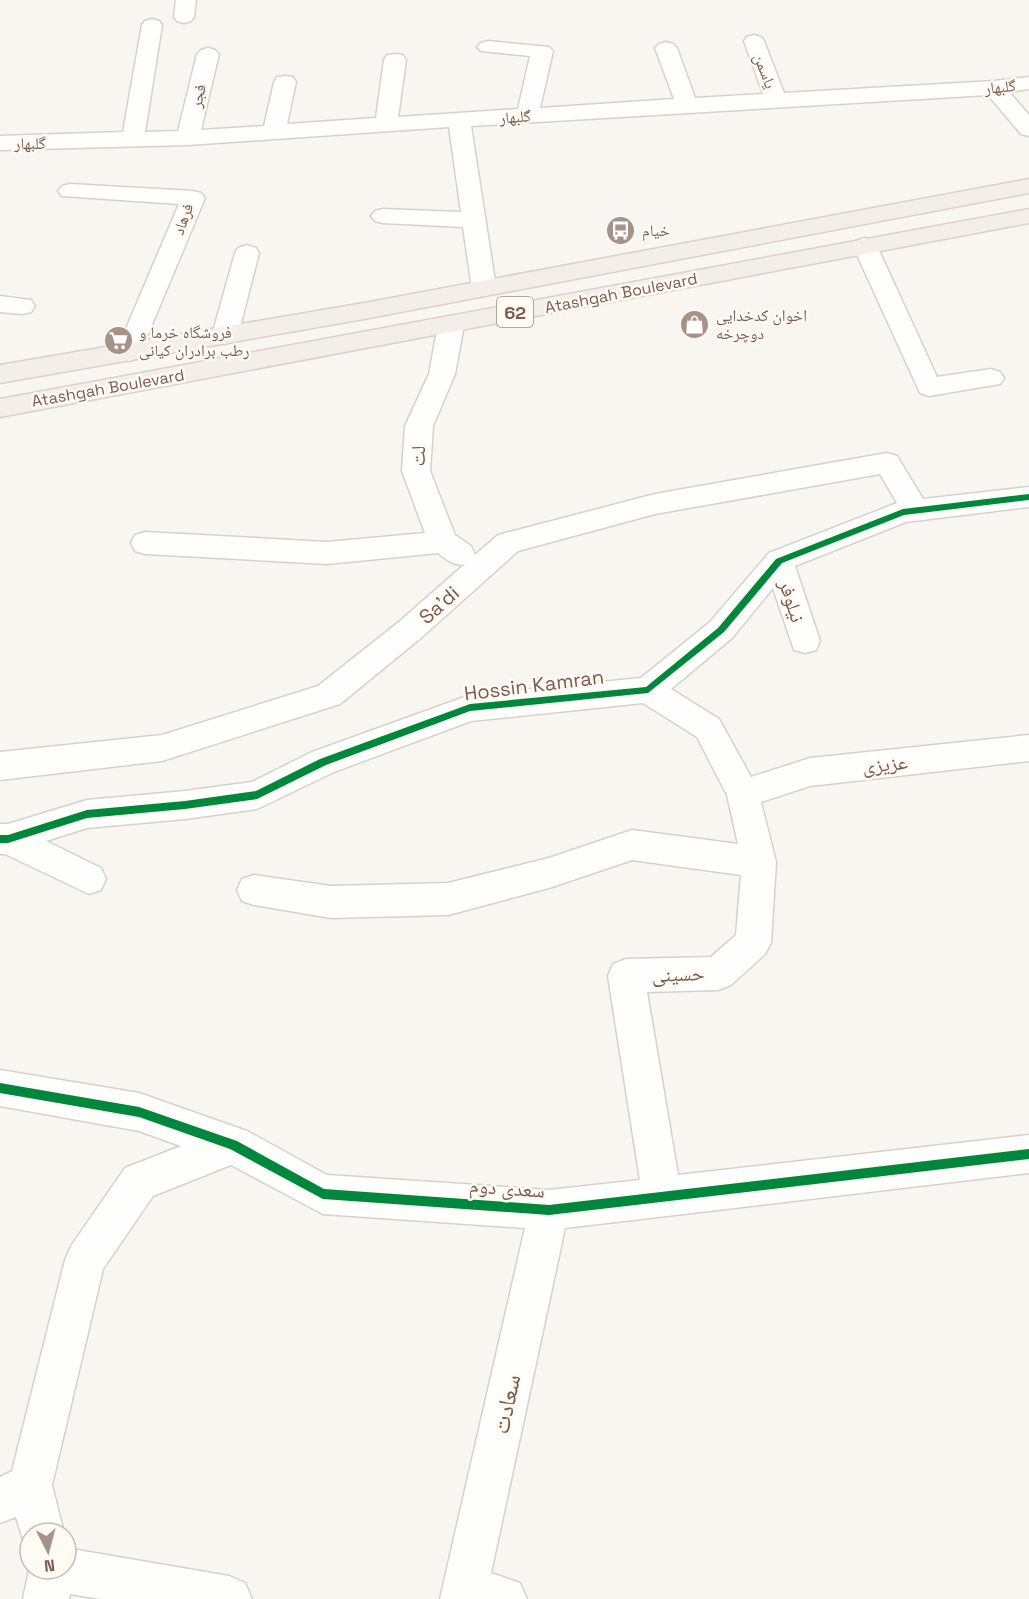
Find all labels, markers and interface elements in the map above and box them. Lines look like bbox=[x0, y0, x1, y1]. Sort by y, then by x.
street label: یاسمن bbox=[749, 50, 781, 92]
street label: گلبهار bbox=[982, 75, 1017, 99]
street label: فجر bbox=[185, 82, 211, 111]
street label: گلبهار bbox=[498, 105, 532, 129]
street label: گلبهار bbox=[13, 133, 46, 154]
street label: فرهاد bbox=[168, 200, 198, 238]
bus stop icon: خیام bbox=[605, 214, 637, 246]
place label: خیام bbox=[642, 220, 670, 241]
street label: Atashgah Boulevard bbox=[543, 268, 699, 318]
road number: 62 bbox=[497, 297, 533, 327]
place label: اخوان کدخدایی دوچرخه bbox=[716, 305, 807, 344]
shop icon: اخوان کدخدایی دوچرخه bbox=[679, 308, 711, 340]
place label: فروشگاه خرما و رطب برادران کیانی bbox=[139, 322, 250, 361]
supermarket icon: فروشگاه خرما و رطب برادران کیانی bbox=[102, 325, 134, 357]
street label: Atashgah Boulevard bbox=[30, 364, 186, 412]
street label: لت bbox=[405, 445, 431, 467]
street label: نیلوفر bbox=[773, 575, 811, 626]
street label: Sa'di bbox=[413, 580, 465, 630]
street label: Hossin Kamran bbox=[463, 664, 605, 706]
street label: عزیزی bbox=[861, 749, 909, 779]
street label: حسینی bbox=[651, 960, 705, 988]
street label: سعدی دوم bbox=[468, 1172, 546, 1205]
street label: سعادت bbox=[485, 1371, 527, 1437]
north arrow bbox=[18, 1521, 78, 1581]
text: N bbox=[43, 1554, 56, 1576]

